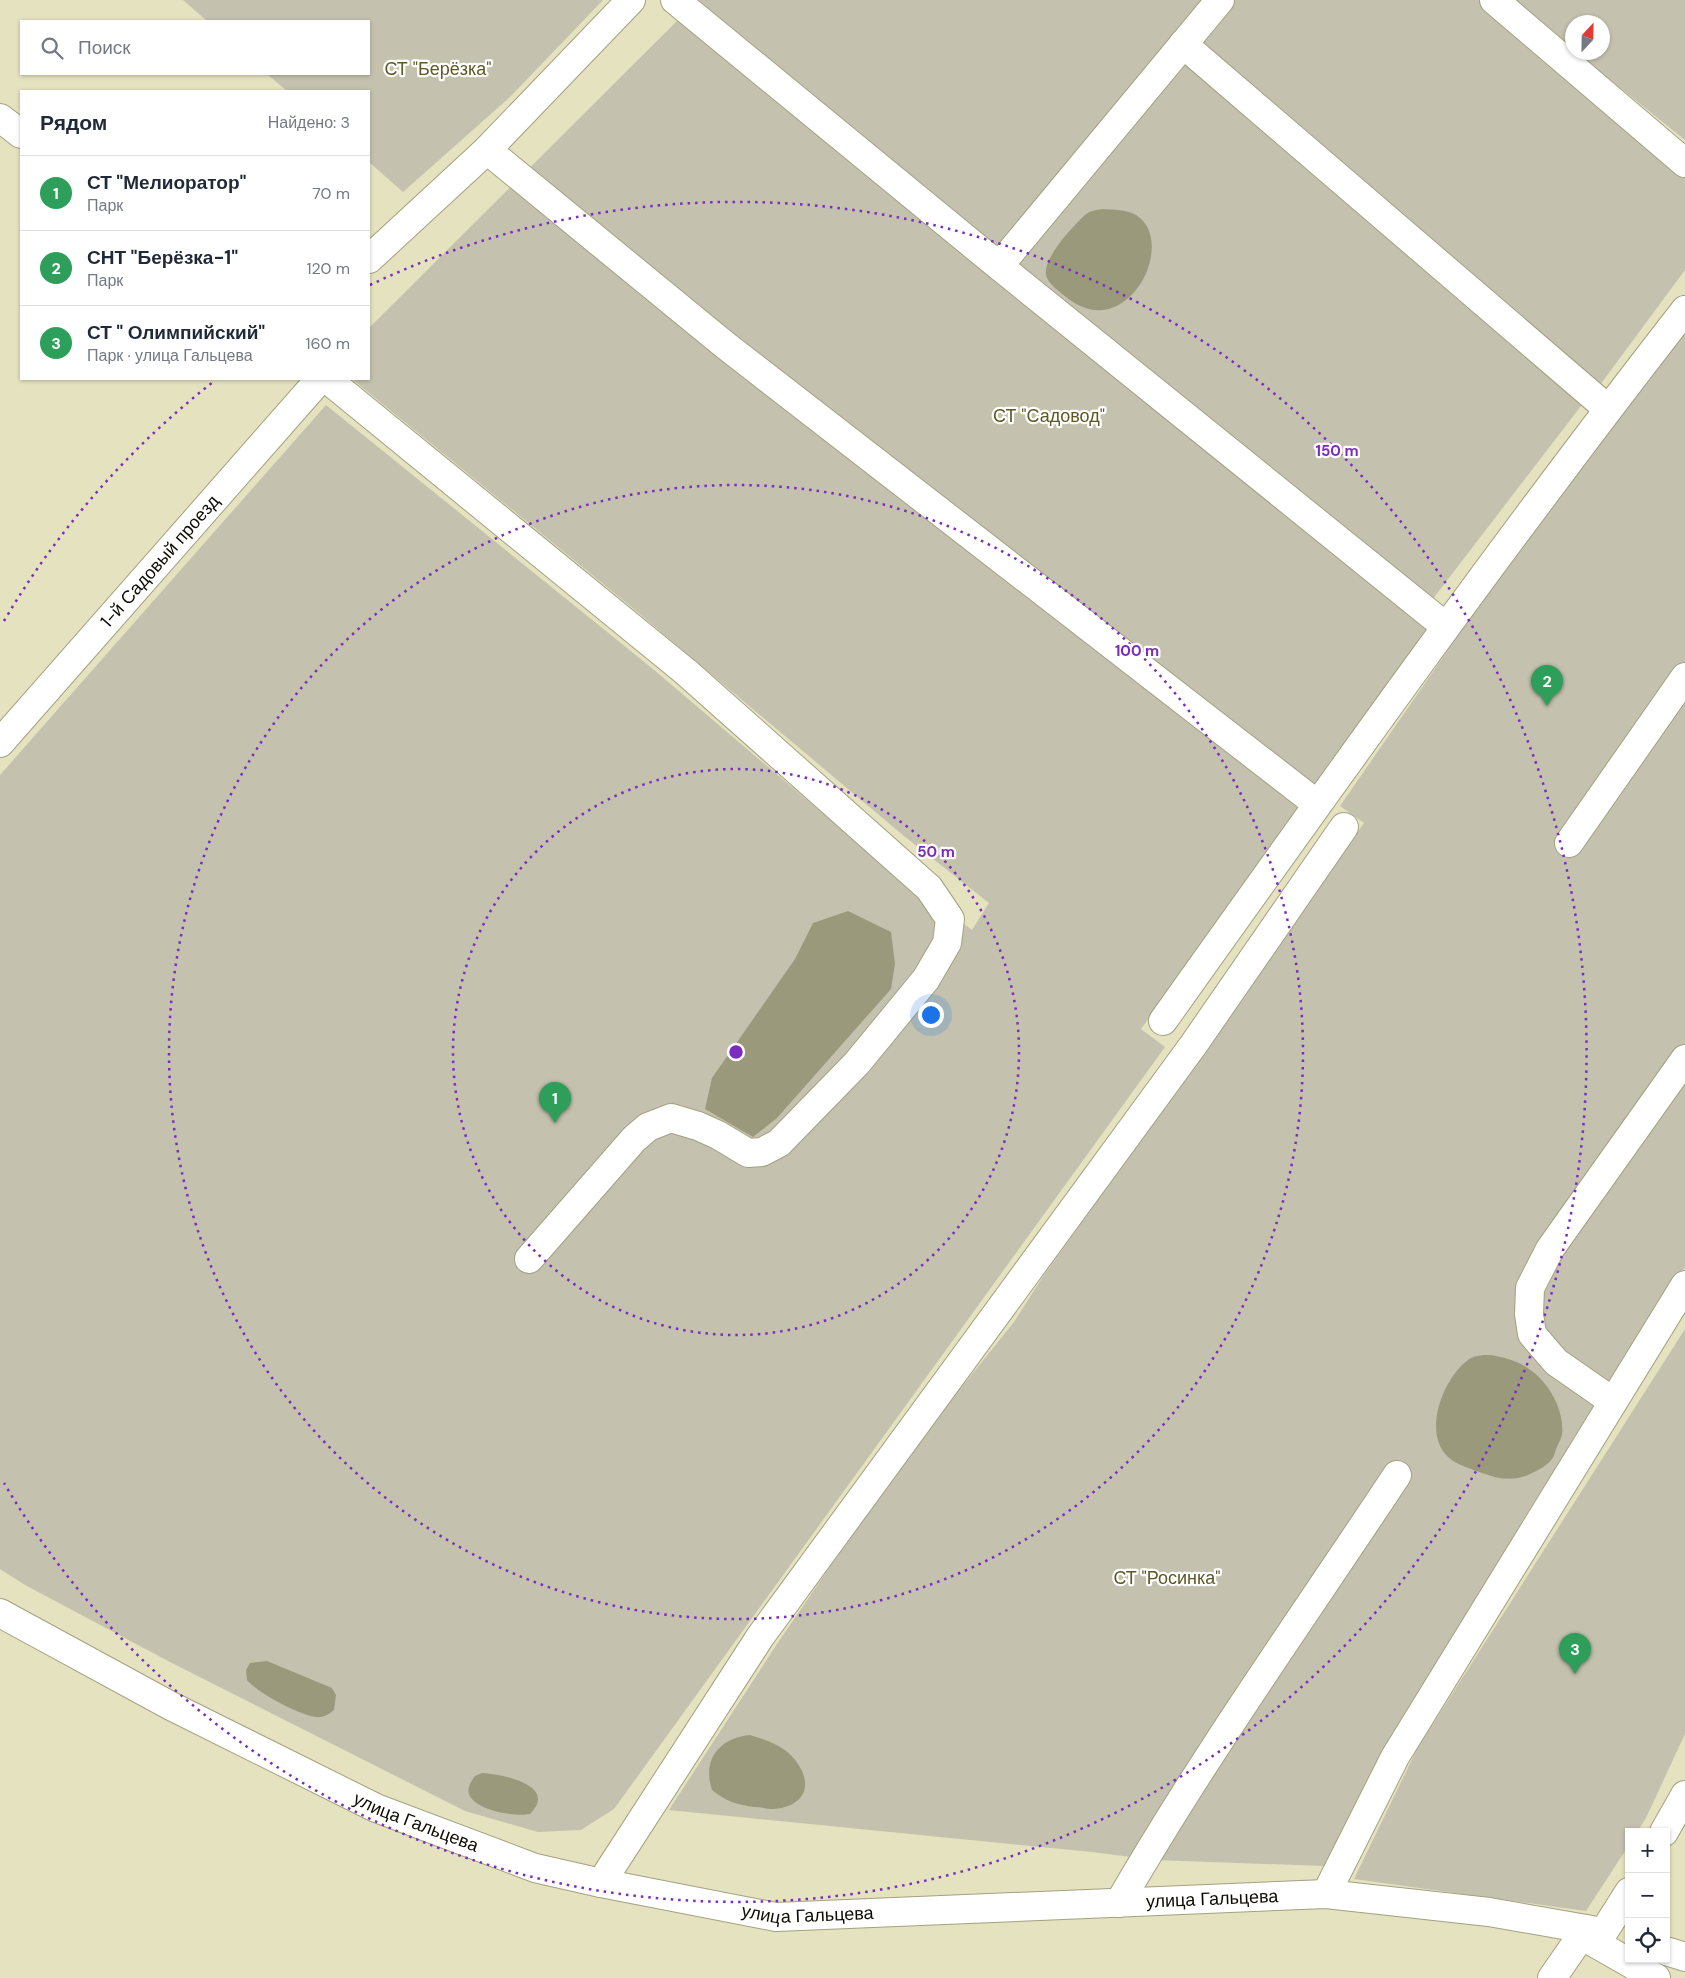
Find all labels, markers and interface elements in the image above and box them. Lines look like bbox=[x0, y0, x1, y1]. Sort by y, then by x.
north arrow bbox=[1565, 15, 1610, 60]
search box bbox=[20, 20, 370, 75]
icon: search bbox=[38, 34, 66, 62]
text: Поиск bbox=[78, 35, 131, 60]
park label: СТ "Берёзка" bbox=[384, 57, 492, 81]
text: Рядом bbox=[40, 109, 107, 137]
text: Найдено: 3 bbox=[268, 112, 350, 133]
text: СТ "Мелиоратор" bbox=[87, 170, 246, 195]
text: 1 bbox=[53, 183, 59, 204]
text: 70 m bbox=[312, 183, 350, 204]
text: Парк bbox=[87, 195, 123, 216]
text: СНТ "Берёзка-1" bbox=[87, 245, 238, 270]
text: 2 bbox=[51, 258, 61, 279]
text: 120 m bbox=[306, 258, 350, 279]
text: Парк bbox=[87, 270, 123, 291]
text: СТ " Олимпийский" bbox=[87, 320, 265, 345]
text: 3 bbox=[51, 333, 61, 354]
text: 160 m bbox=[306, 333, 350, 354]
text: Парк · улица Гальцева bbox=[87, 345, 253, 366]
park label: СТ "Садовод" bbox=[993, 404, 1105, 428]
text: 150 m bbox=[1316, 441, 1359, 461]
street label: 1-й Садовый проезд bbox=[95, 489, 225, 633]
text: 100 m bbox=[1115, 641, 1159, 661]
pin: 2 bbox=[1531, 665, 1563, 706]
text: 50 m bbox=[917, 842, 955, 862]
your location bbox=[918, 1002, 944, 1028]
centre of rings bbox=[727, 1043, 745, 1061]
pin: 1 bbox=[539, 1082, 571, 1123]
park label: СТ "Росинка" bbox=[1113, 1566, 1221, 1590]
pin: 3 bbox=[1559, 1633, 1591, 1674]
street label: улица Гальцева bbox=[349, 1787, 483, 1858]
map controls bbox=[1625, 1828, 1670, 1963]
button: + bbox=[1625, 1828, 1670, 1873]
button: − bbox=[1625, 1873, 1670, 1918]
street label: улица Гальцева bbox=[1145, 1884, 1280, 1914]
street label: улица Гальцева bbox=[740, 1899, 875, 1930]
button: locate bbox=[1625, 1918, 1670, 1963]

